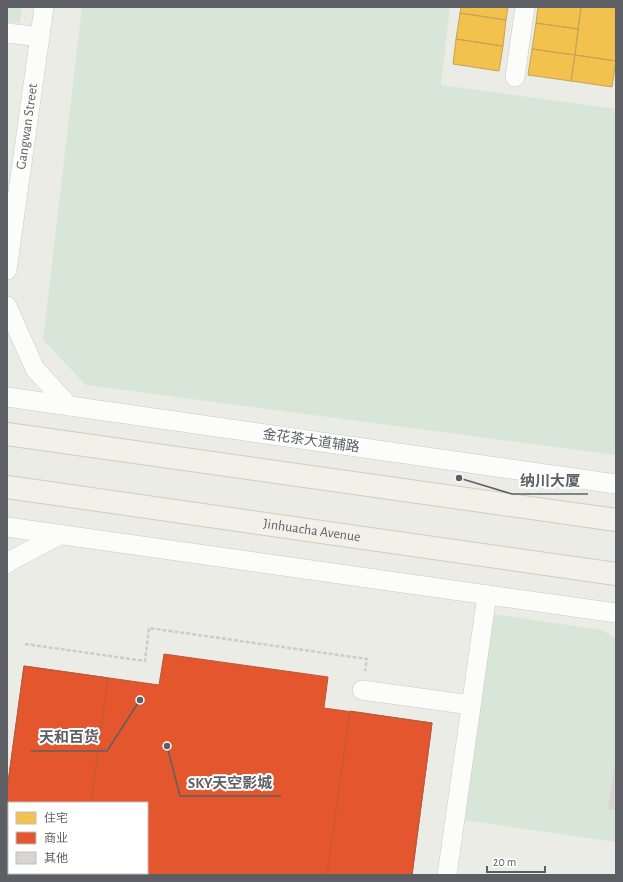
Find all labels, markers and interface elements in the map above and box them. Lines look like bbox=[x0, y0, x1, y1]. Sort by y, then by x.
street label: Gangwan Street bbox=[14, 82, 40, 170]
street label: 金花茶大道辅路 bbox=[262, 426, 361, 455]
callout: 纳川大厦 bbox=[512, 467, 588, 494]
text: 纳川大厦 bbox=[520, 472, 580, 489]
street label: Jinhuacha Avenue bbox=[262, 517, 361, 544]
callout: 天和百货 bbox=[31, 724, 107, 751]
text: 天和百货 bbox=[39, 728, 99, 745]
callout: SKY天空影城 bbox=[180, 769, 281, 796]
text: SKY天空影城 bbox=[188, 774, 272, 791]
legend bbox=[8, 802, 148, 874]
text: 住宅 bbox=[44, 811, 68, 824]
text: 商业 bbox=[44, 831, 68, 844]
scale bar bbox=[487, 848, 545, 874]
text: 其他 bbox=[44, 852, 68, 864]
text: 20 m bbox=[493, 856, 516, 868]

